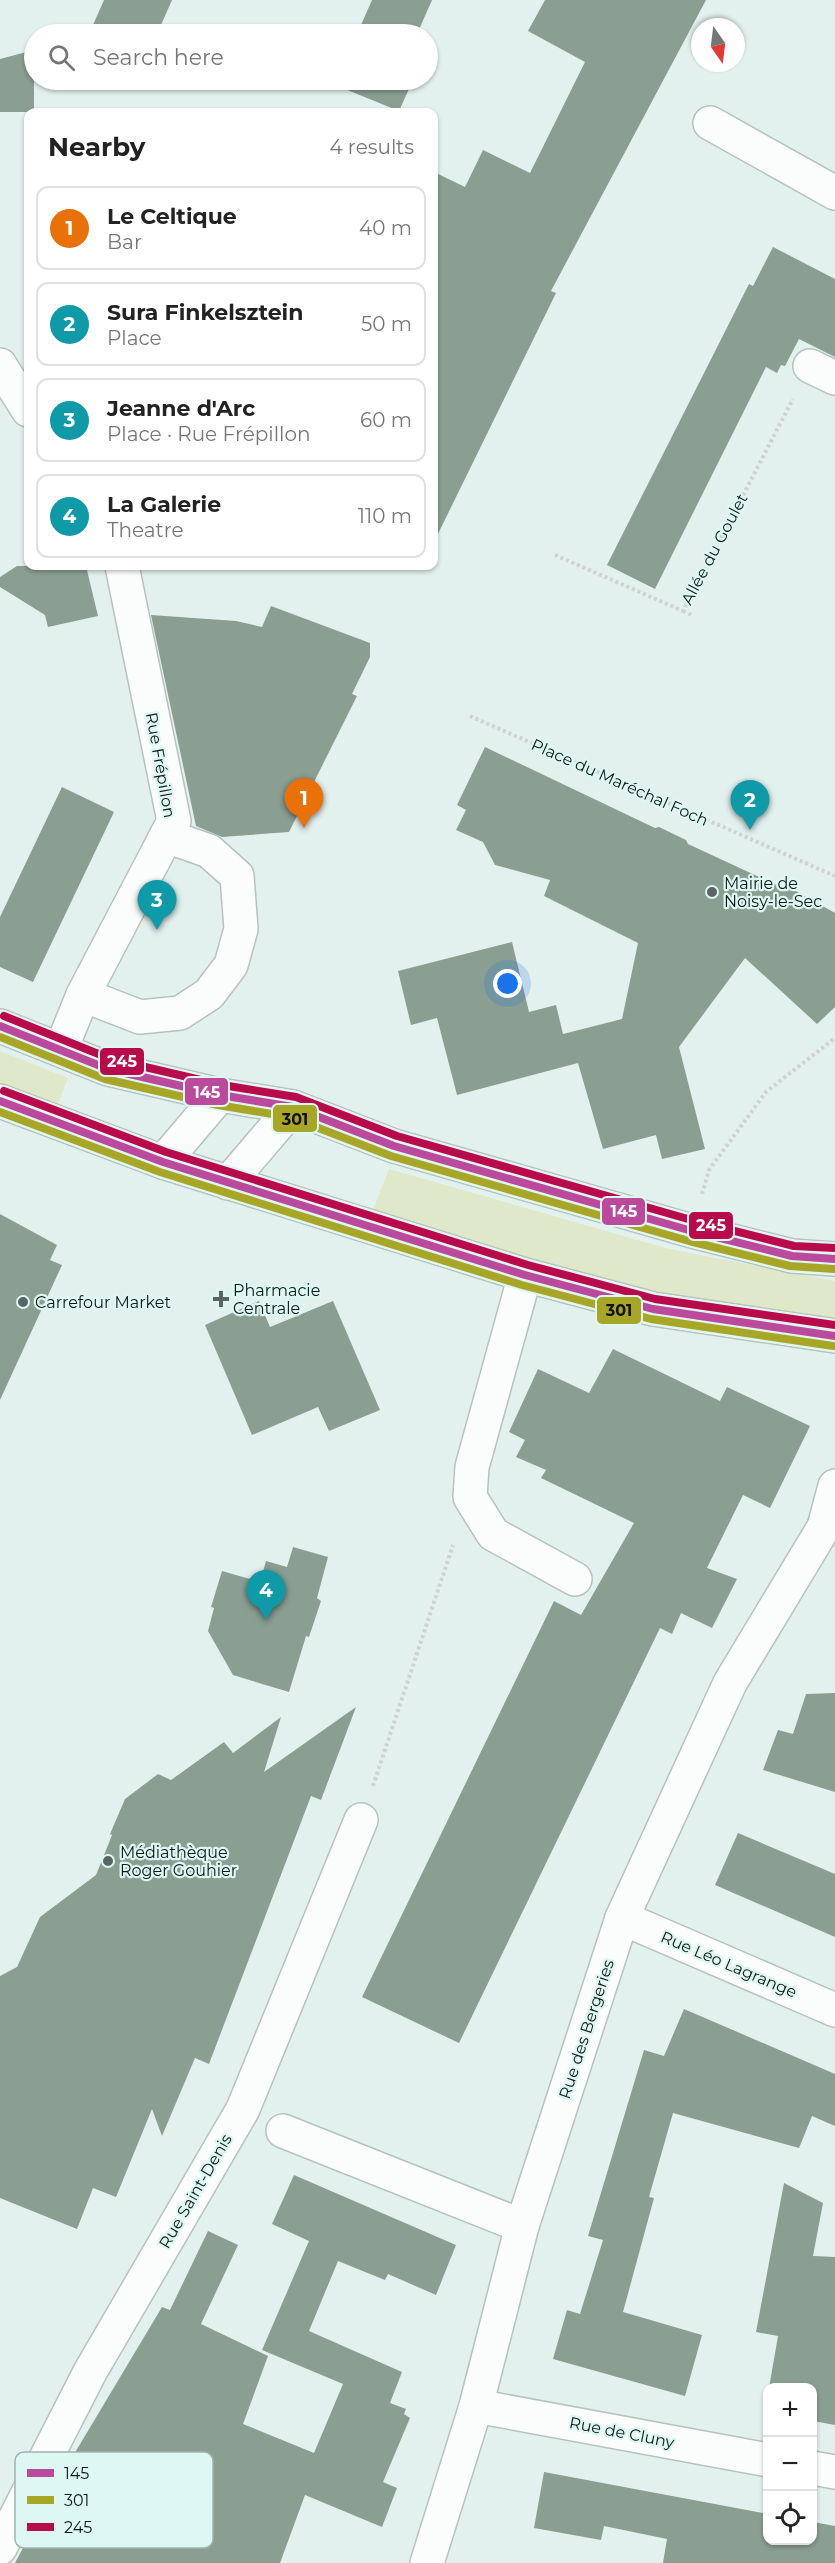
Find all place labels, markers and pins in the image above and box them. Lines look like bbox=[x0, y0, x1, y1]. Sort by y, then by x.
pin: 1 bbox=[284, 778, 324, 828]
pin: 2 bbox=[730, 780, 770, 830]
place label: Mairie de Noisy-le-Sec bbox=[724, 874, 822, 911]
pin: 3 bbox=[138, 880, 176, 930]
marker: Mairie de Noisy-le-Sec bbox=[705, 885, 719, 899]
place label: Pharmacie Centrale bbox=[233, 1281, 320, 1318]
marker: Pharmacie Centrale bbox=[214, 1292, 228, 1306]
place label: Carrefour Market bbox=[35, 1293, 171, 1312]
marker: Carrefour Market bbox=[16, 1295, 30, 1309]
pin: 4 bbox=[246, 1570, 286, 1620]
place label: Médiathèque Roger Gouhier bbox=[120, 1843, 237, 1880]
marker: Médiathèque Roger Gouhier bbox=[101, 1854, 115, 1868]

